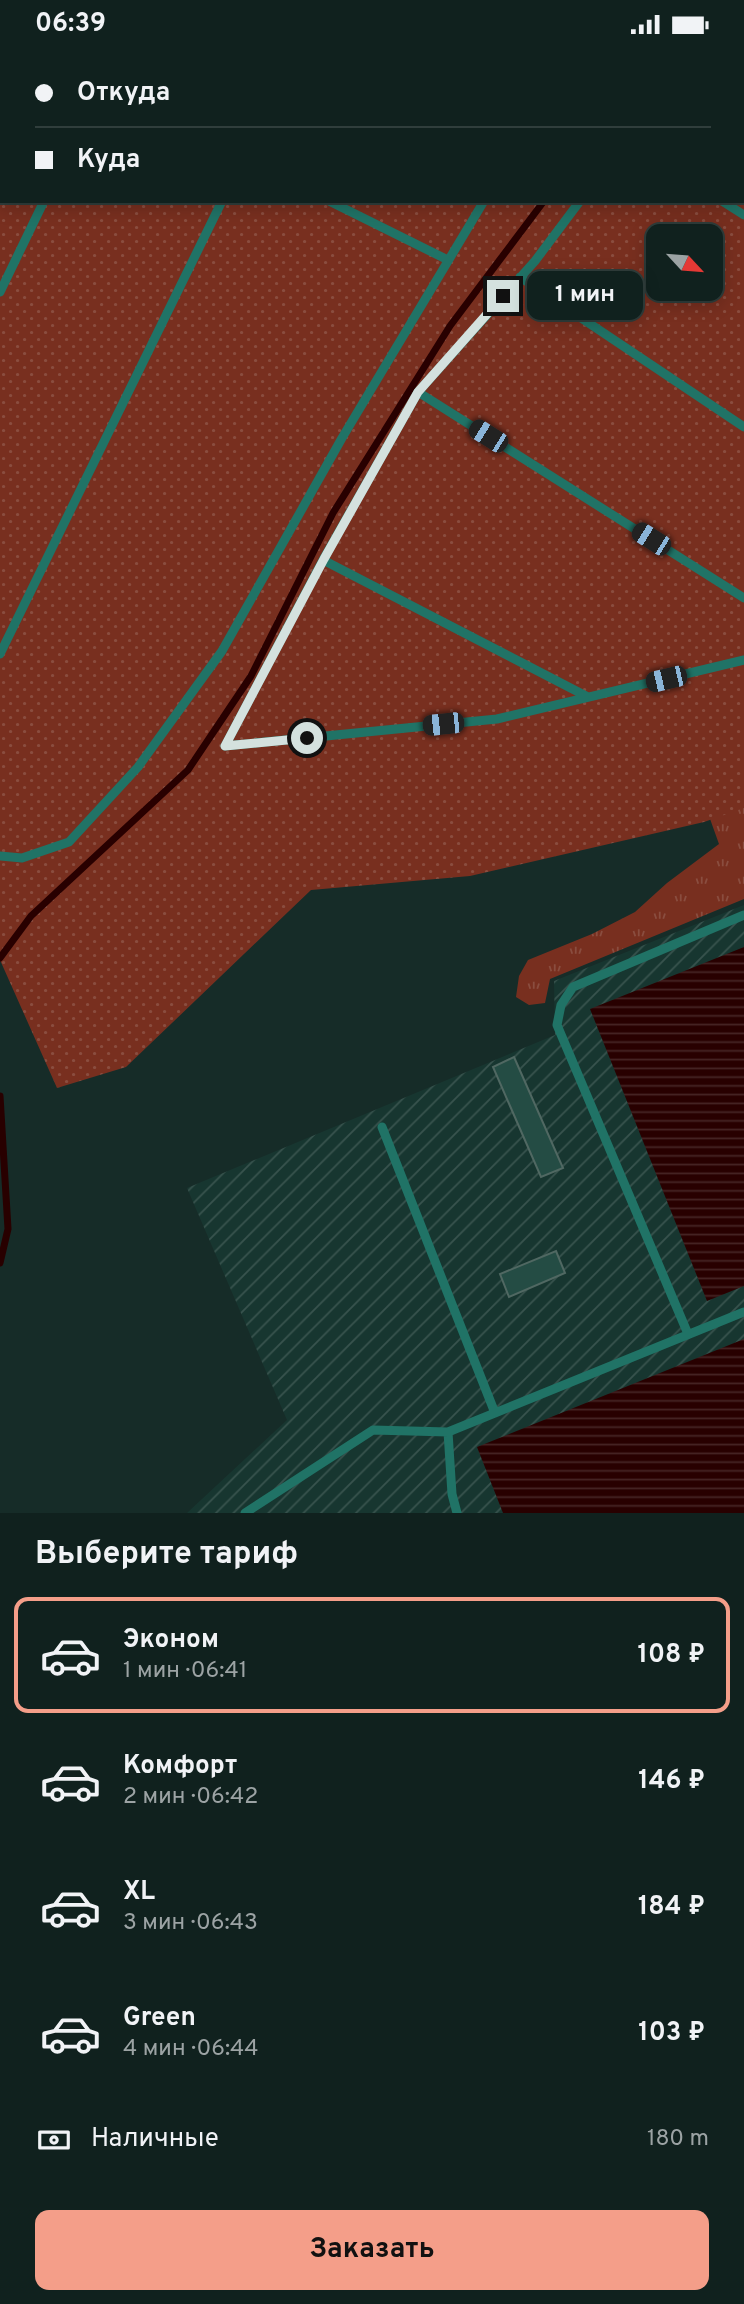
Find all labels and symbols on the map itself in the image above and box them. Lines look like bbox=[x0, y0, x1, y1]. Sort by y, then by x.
north arrow bbox=[646, 224, 723, 301]
callout: 1 мин bbox=[528, 271, 643, 321]
route end bbox=[487, 280, 519, 312]
car bbox=[465, 416, 512, 456]
car bbox=[628, 519, 675, 559]
car bbox=[644, 664, 689, 694]
car bbox=[422, 711, 465, 737]
route start bbox=[291, 722, 323, 754]

